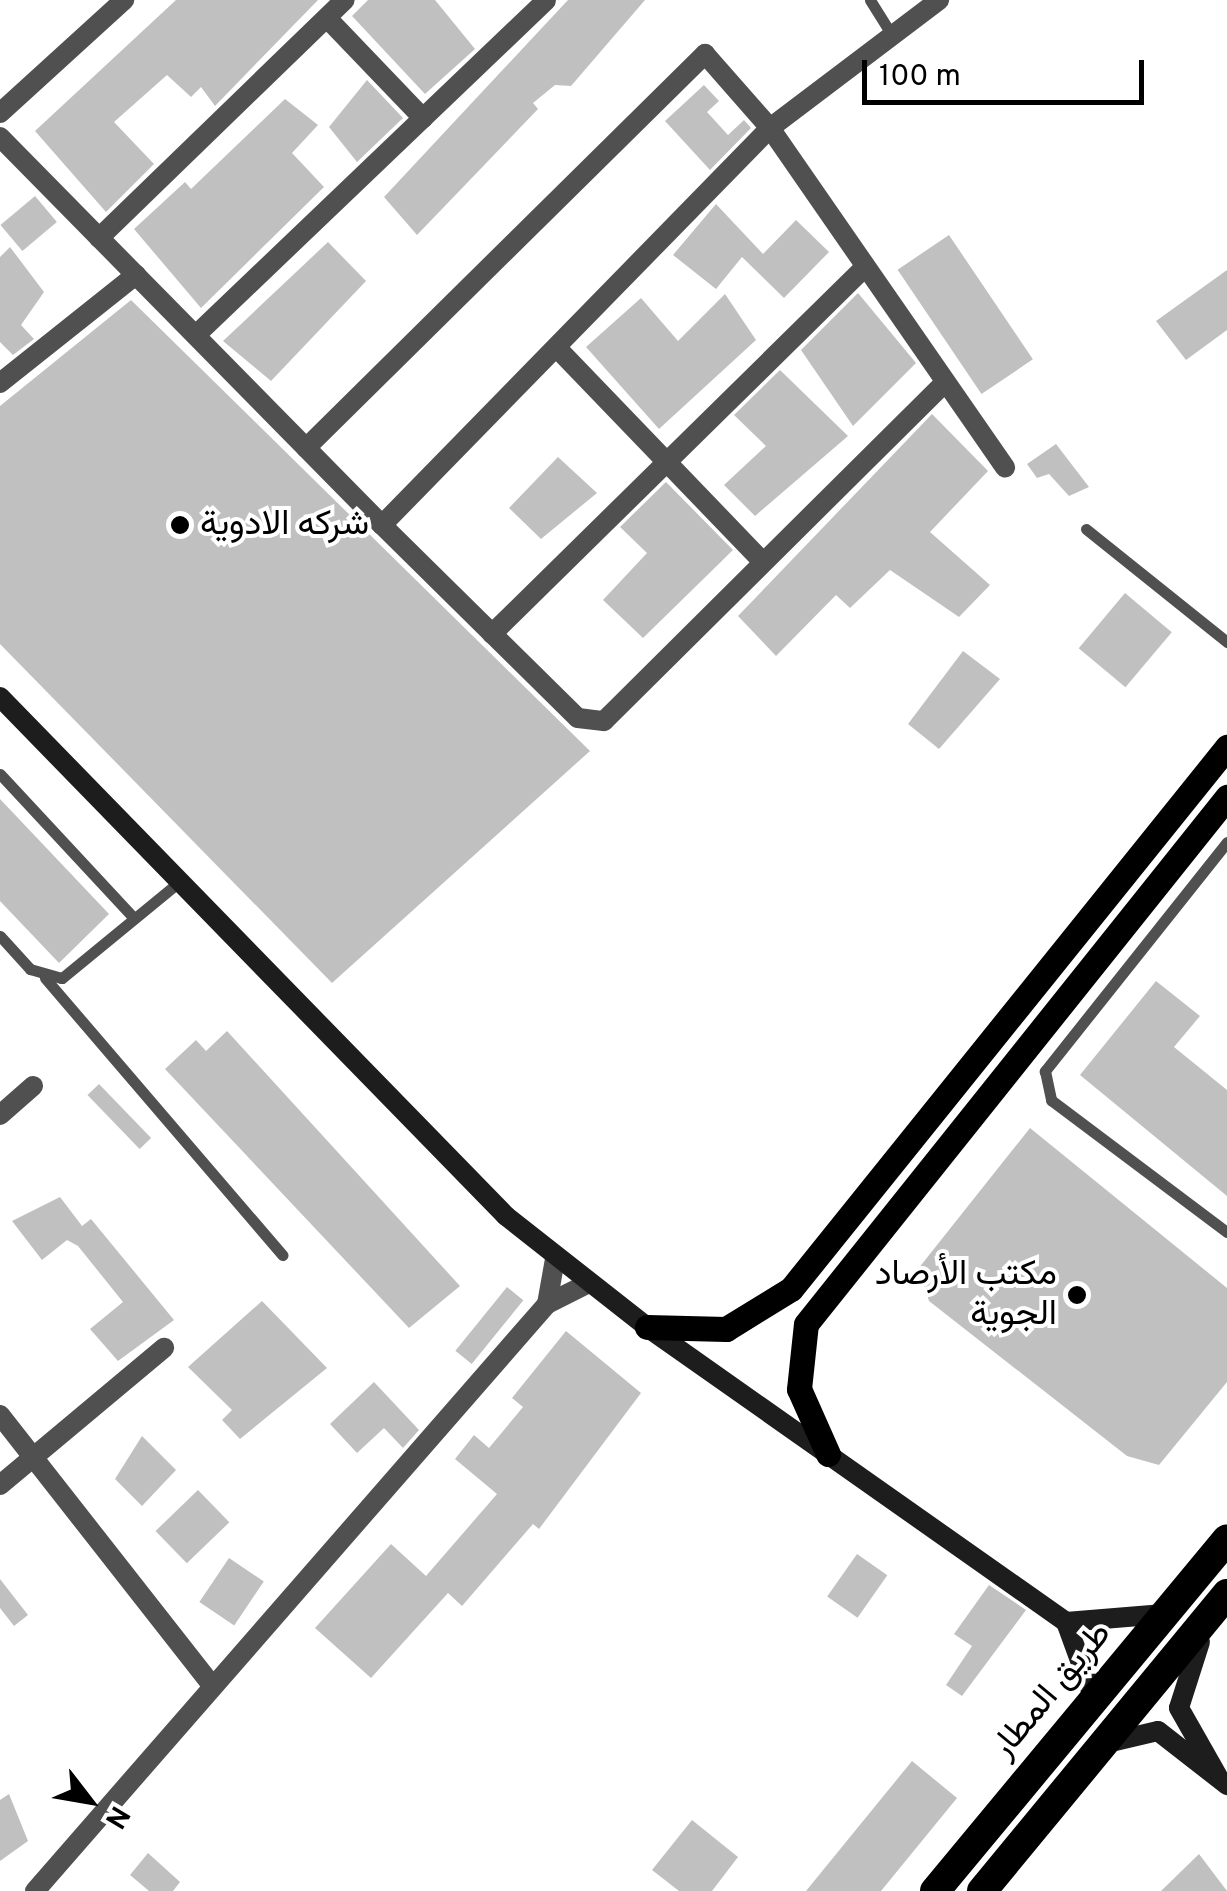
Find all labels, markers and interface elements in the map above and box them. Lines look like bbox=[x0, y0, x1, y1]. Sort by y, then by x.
scale bar bbox=[867, 40, 1150, 102]
text: 100 m bbox=[879, 59, 961, 96]
place label: شركه الادوية bbox=[200, 504, 369, 546]
marker: شركه الادوية bbox=[169, 514, 191, 536]
place label: مكتب الأرصاد الجوية bbox=[875, 1254, 1057, 1336]
marker: مكتب الأرصاد الجوية bbox=[1066, 1284, 1088, 1306]
street label: طريق المطار bbox=[983, 1614, 1121, 1768]
north arrow bbox=[40, 1751, 140, 1851]
text: N bbox=[95, 1799, 136, 1834]

